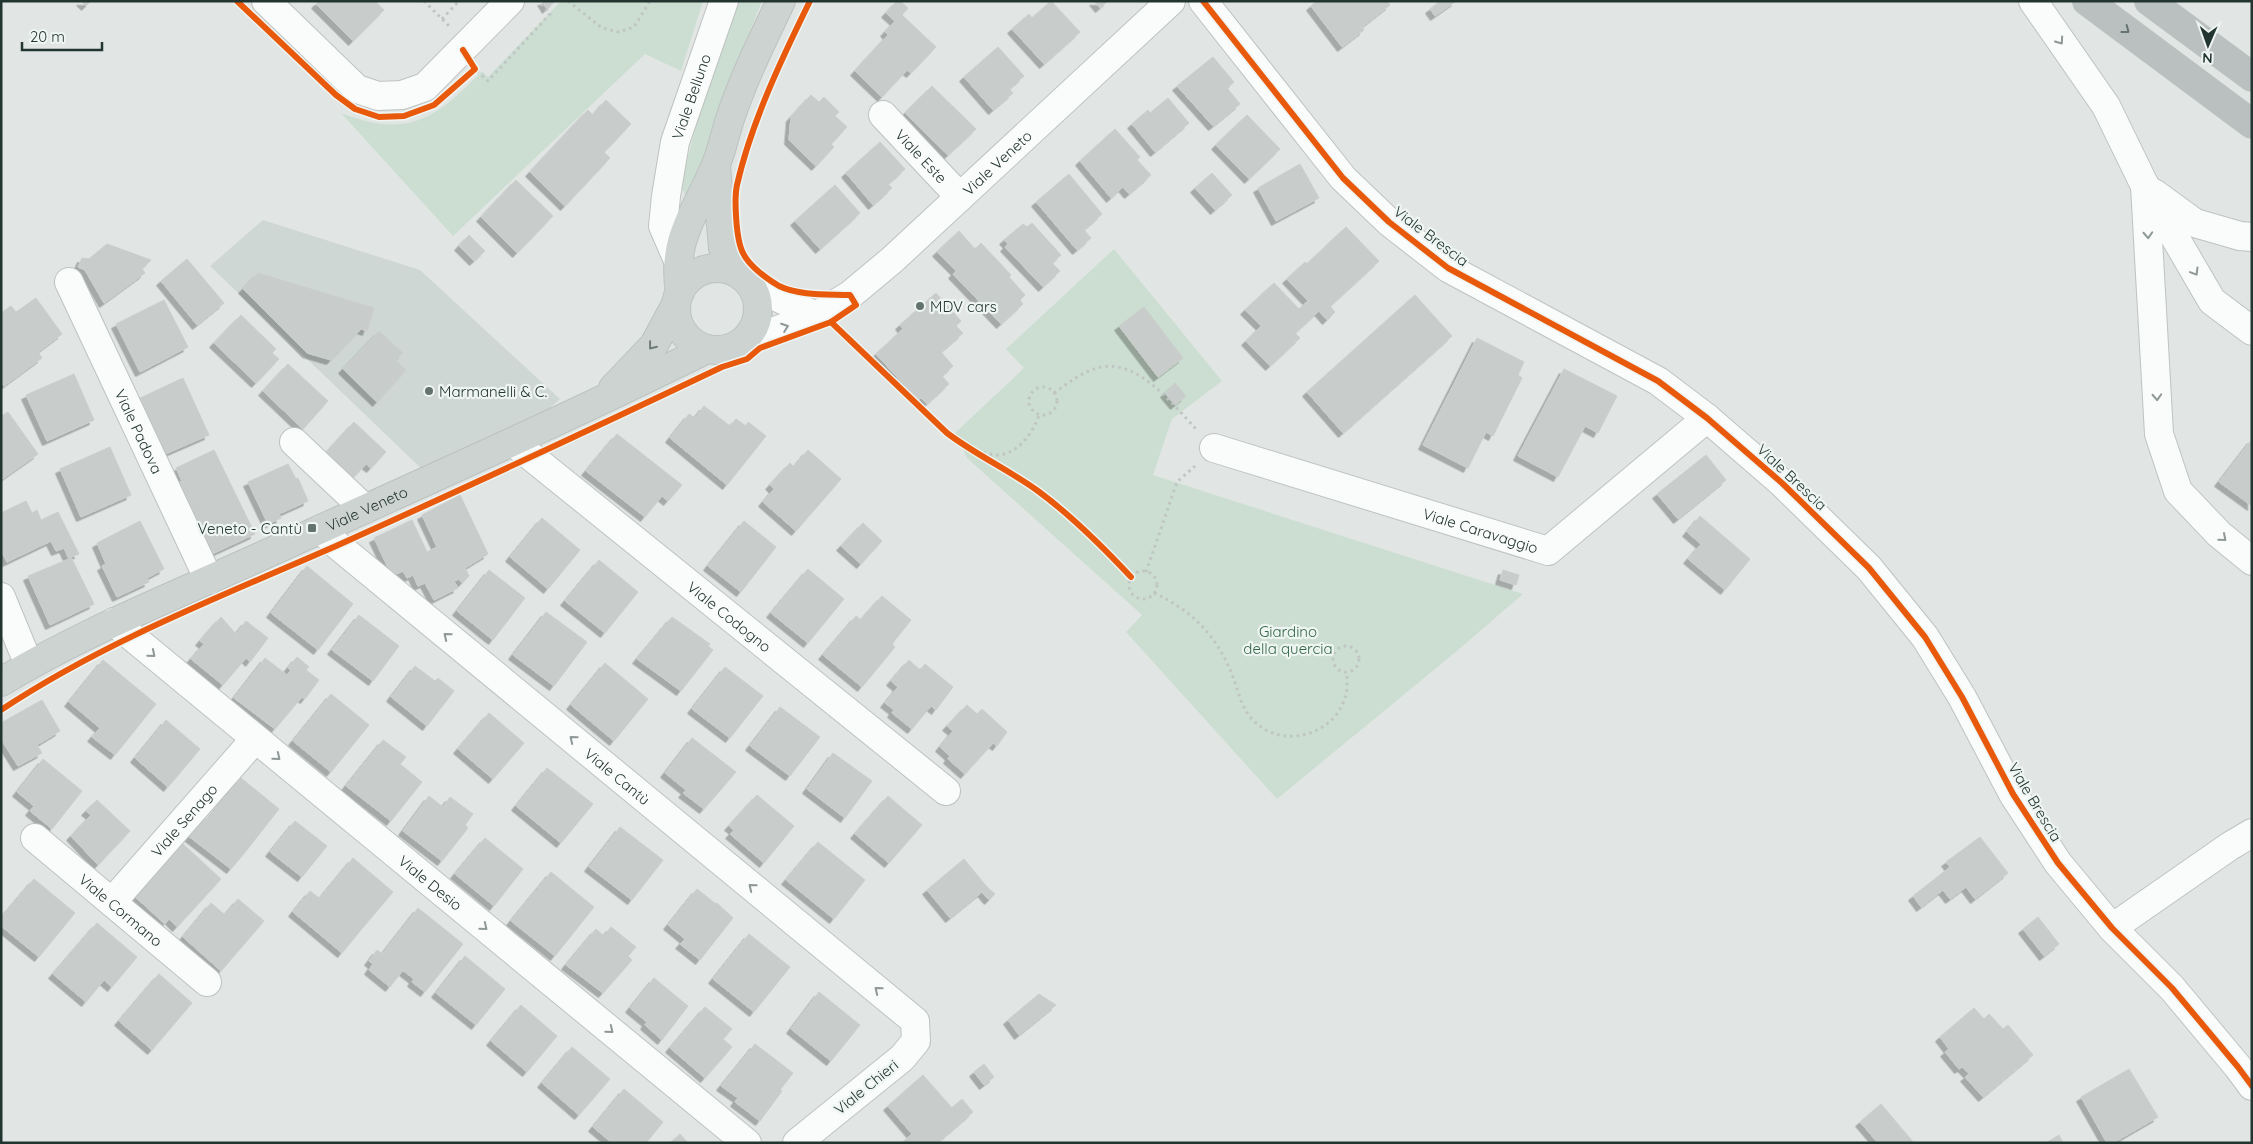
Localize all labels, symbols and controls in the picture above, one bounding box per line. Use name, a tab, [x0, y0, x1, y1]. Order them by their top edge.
scale bar	[22, 20, 102, 52]
north arrow	[2183, 20, 2233, 70]
one-way arrow	[2120, 25, 2129, 33]
text: 20 m	[30, 27, 65, 46]
one-way arrow	[2054, 35, 2063, 45]
text: N	[2202, 49, 2213, 67]
street label: Viale Belluno	[667, 51, 714, 142]
street label: Viale Este	[891, 125, 951, 187]
street label: Viale Veneto	[959, 126, 1036, 199]
street label: Viale Brescia	[1390, 202, 1472, 270]
one-way arrow	[2142, 231, 2153, 239]
one-way arrow	[2189, 266, 2199, 275]
place label: MDV cars	[930, 297, 997, 316]
marker: MDV cars	[914, 300, 926, 312]
one-way arrow	[780, 323, 789, 333]
one-way arrow	[649, 340, 658, 350]
place label: Marmanelli & C.	[439, 382, 547, 401]
marker: Marmanelli & C.	[423, 385, 435, 397]
street label: Viale Padova	[111, 386, 167, 477]
one-way arrow	[2151, 393, 2162, 401]
street label: Viale Brescia	[1753, 440, 1831, 514]
street label: Viale Veneto	[323, 482, 410, 535]
street label: Viale Caravaggio	[1421, 504, 1541, 557]
place label: Veneto - Cantù	[197, 519, 302, 538]
marker: Veneto - Cantù	[306, 522, 318, 534]
one-way arrow	[2218, 532, 2227, 541]
street label: Viale Codogno	[684, 577, 775, 656]
park label: Giardino della quercia	[1243, 622, 1333, 658]
one-way arrow	[444, 633, 453, 642]
one-way arrow	[146, 648, 155, 657]
one-way arrow	[570, 737, 579, 745]
street label: Viale Cantù	[581, 743, 654, 809]
one-way arrow	[271, 752, 280, 760]
street label: Viale Brescia	[2004, 759, 2066, 845]
street label: Viale Senago	[147, 780, 221, 861]
street label: Viale Desio	[395, 851, 466, 914]
street label: Viale Cormano	[75, 869, 167, 950]
one-way arrow	[749, 884, 758, 893]
one-way arrow	[478, 921, 487, 929]
one-way arrow	[875, 988, 884, 996]
one-way arrow	[604, 1024, 613, 1033]
street label: Viale Chieri	[830, 1055, 902, 1119]

